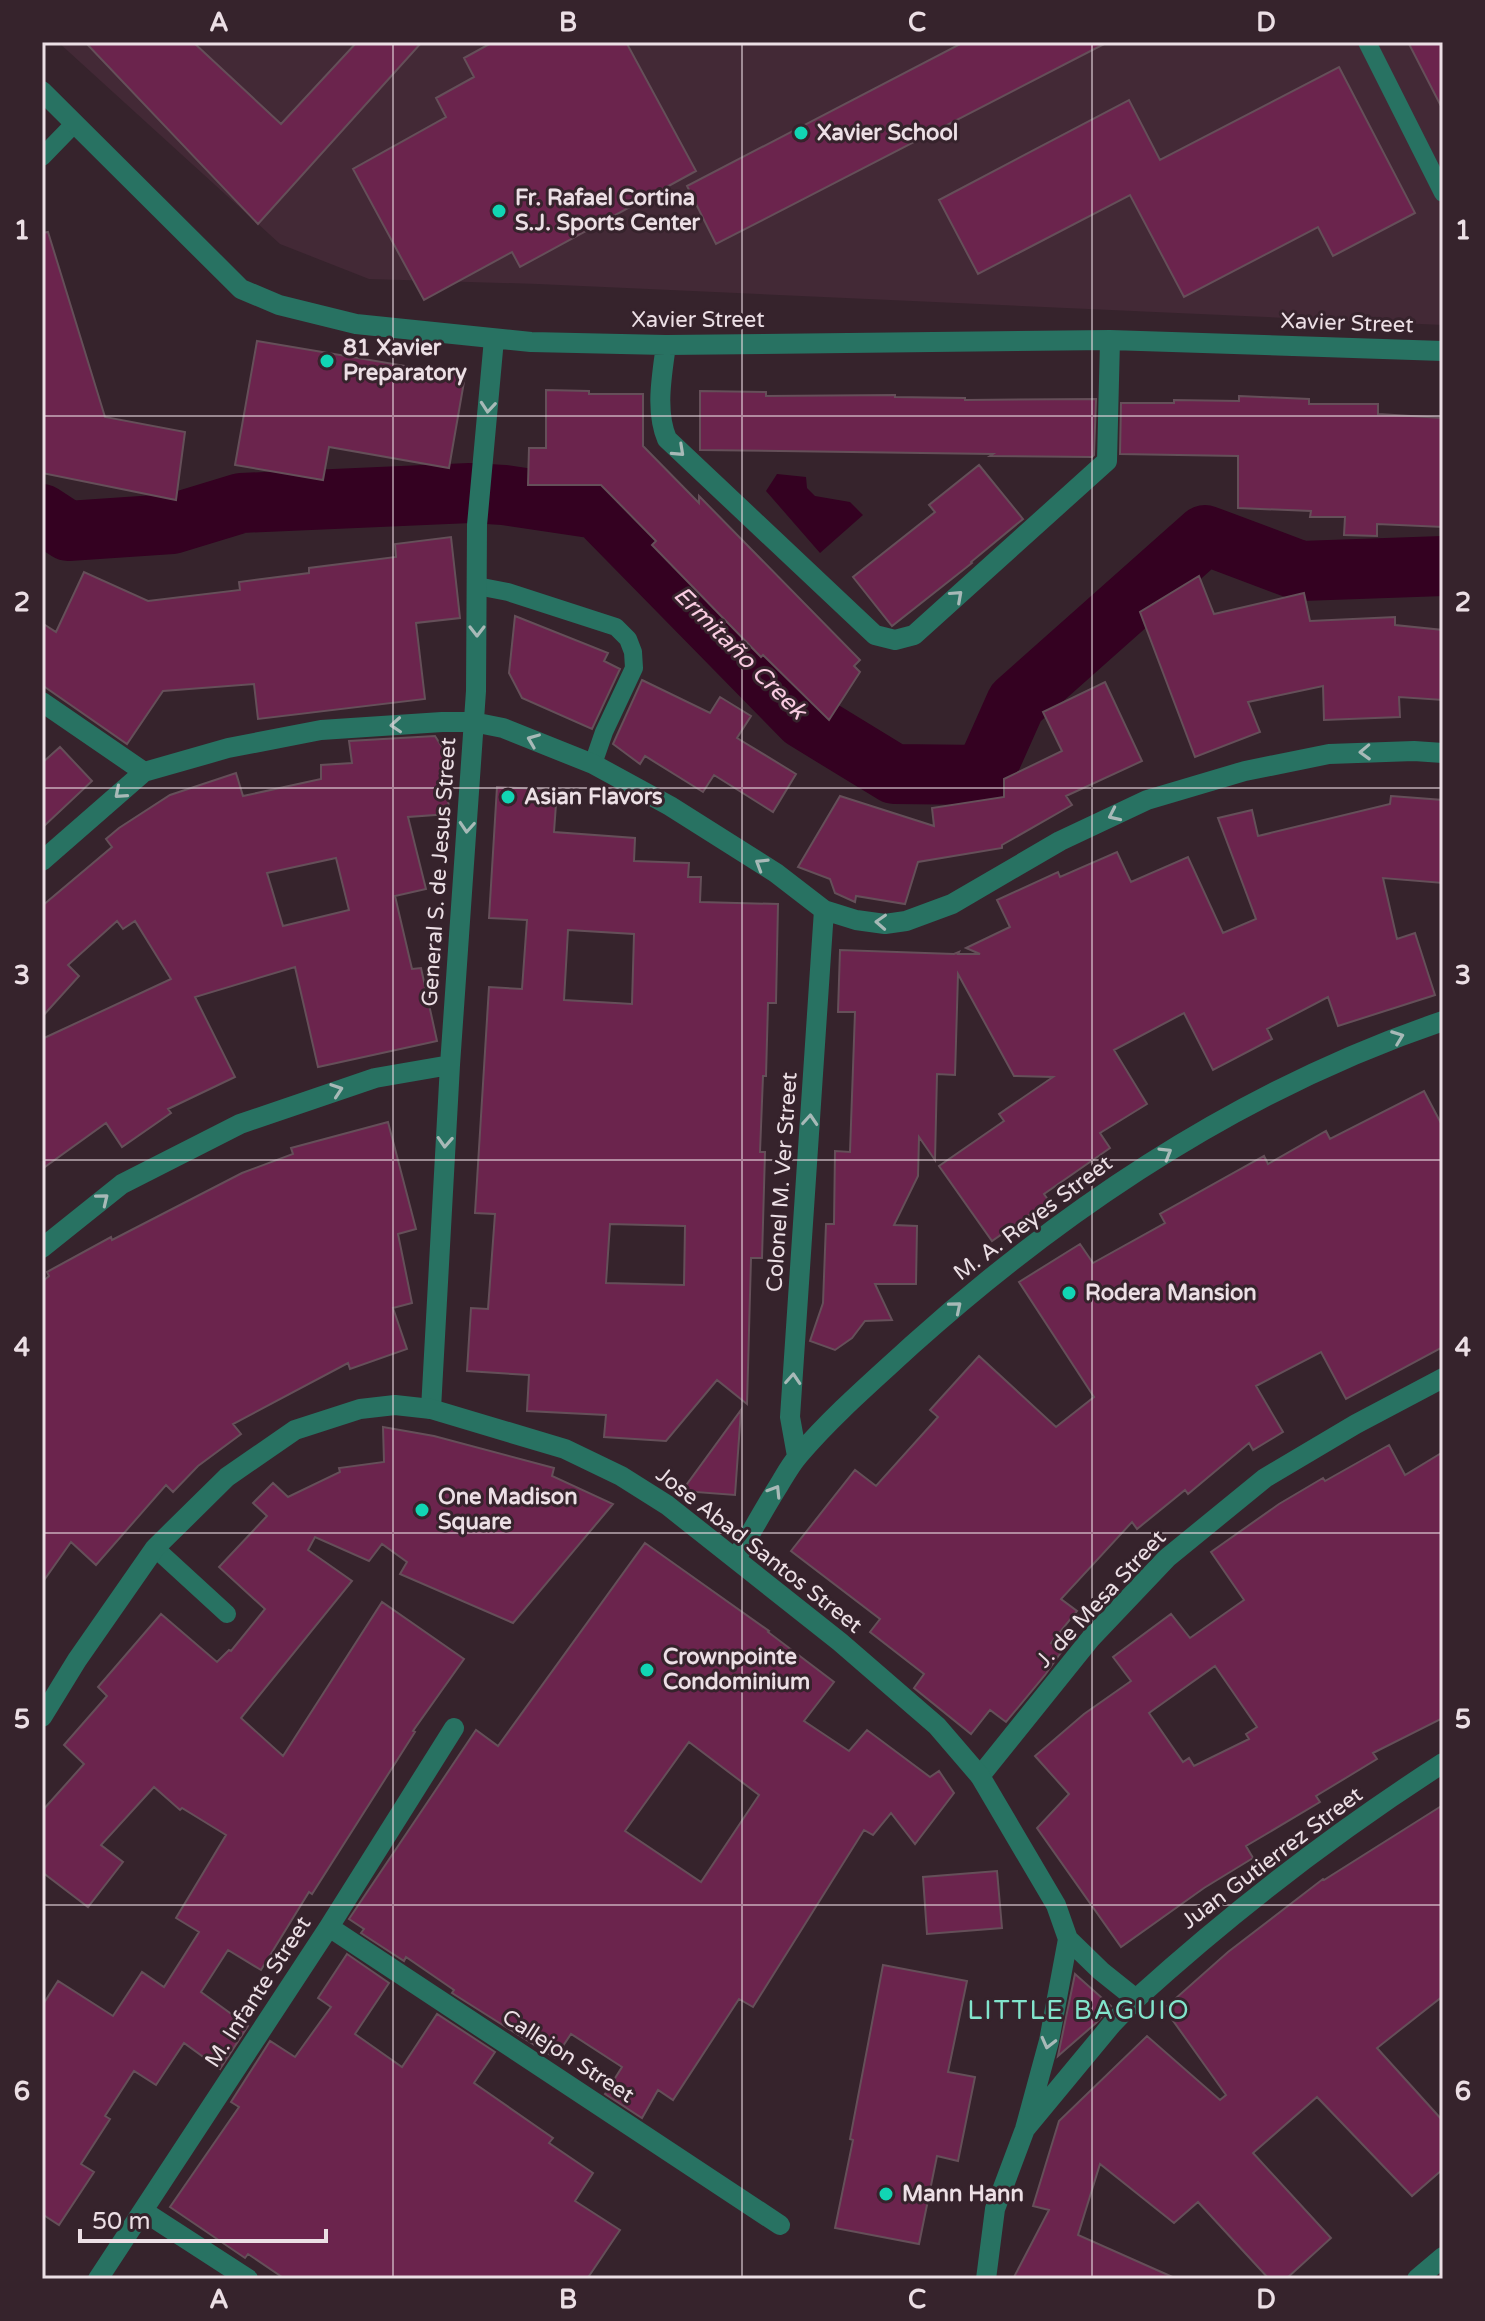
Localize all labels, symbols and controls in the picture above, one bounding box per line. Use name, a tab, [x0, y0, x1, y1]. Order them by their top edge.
text: A	[209, 7, 229, 38]
text: B	[559, 7, 577, 38]
text: C	[908, 7, 926, 38]
text: D	[1256, 7, 1276, 38]
place label: Xavier School	[817, 120, 958, 146]
marker: Xavier School	[792, 124, 810, 142]
place label: Fr. Rafael Cortina S.J. Sports Center	[515, 185, 701, 236]
marker: Fr. Rafael Cortina S.J. Sports Center	[490, 202, 508, 220]
text: 1	[14, 215, 30, 246]
text: 1	[1455, 215, 1471, 246]
street label: Xavier Street	[631, 307, 765, 333]
street label: Xavier Street	[1280, 308, 1414, 338]
place label: 81 Xavier Preparatory	[343, 335, 467, 386]
marker: 81 Xavier Preparatory	[318, 352, 336, 370]
one-way arrow	[480, 401, 497, 414]
one-way arrow	[670, 441, 684, 456]
water label: Ermitaño Creek	[668, 581, 814, 727]
text: 2	[14, 587, 30, 618]
text: 2	[1455, 587, 1471, 618]
one-way arrow	[948, 591, 963, 605]
one-way arrow	[468, 625, 486, 638]
one-way arrow	[389, 716, 402, 733]
one-way arrow	[527, 733, 541, 750]
street label: General S. de Jesus Street	[417, 737, 461, 1007]
one-way arrow	[1358, 744, 1371, 761]
one-way arrow	[115, 783, 130, 797]
place label: Asian Flavors	[524, 784, 663, 810]
marker: Asian Flavors	[499, 788, 517, 806]
one-way arrow	[1108, 805, 1123, 821]
one-way arrow	[459, 821, 476, 834]
one-way arrow	[755, 858, 770, 873]
one-way arrow	[874, 914, 887, 931]
text: 3	[14, 960, 30, 991]
text: 3	[1455, 960, 1471, 991]
one-way arrow	[1390, 1030, 1404, 1047]
street label: Colonel M. Ver Street	[761, 1071, 803, 1293]
one-way arrow	[330, 1084, 344, 1100]
one-way arrow	[801, 1113, 818, 1126]
one-way arrow	[437, 1136, 454, 1149]
one-way arrow	[1157, 1147, 1171, 1163]
street label: M. A. Reyes Street	[949, 1150, 1117, 1286]
one-way arrow	[94, 1194, 108, 1209]
place label: Rodera Mansion	[1085, 1280, 1257, 1306]
marker: Rodera Mansion	[1060, 1284, 1078, 1302]
one-way arrow	[947, 1302, 962, 1317]
text: 4	[14, 1332, 30, 1363]
text: 4	[1455, 1332, 1471, 1363]
one-way arrow	[784, 1372, 801, 1385]
street label: Jose Abad Santos Street	[651, 1461, 867, 1639]
place label: One Madison Square	[438, 1484, 578, 1535]
one-way arrow	[765, 1485, 781, 1500]
marker: One Madison Square	[413, 1501, 431, 1519]
street label: J. de Mesa Street	[1031, 1525, 1171, 1673]
place label: Crownpointe Condominium	[663, 1644, 810, 1695]
marker: Crownpointe Condominium	[638, 1661, 656, 1679]
text: 5	[14, 1704, 30, 1735]
text: 5	[1455, 1704, 1471, 1735]
street label: Juan Gutierrez Street	[1176, 1781, 1368, 1935]
street label: M. Infante Street	[200, 1912, 316, 2072]
district label: LITTLE BAGUIO	[967, 1995, 1191, 2026]
street label: Callejon Street	[497, 2004, 639, 2108]
one-way arrow	[1040, 2036, 1057, 2050]
text: 6	[14, 2076, 30, 2107]
text: 6	[1455, 2076, 1471, 2107]
place label: Mann Hann	[902, 2181, 1024, 2207]
marker: Mann Hann	[877, 2185, 895, 2203]
scale bar	[80, 2193, 326, 2243]
text: 50 m	[92, 2207, 150, 2236]
text: A	[209, 2284, 229, 2315]
text: B	[559, 2284, 577, 2315]
text: C	[908, 2284, 926, 2315]
text: D	[1256, 2284, 1276, 2315]

